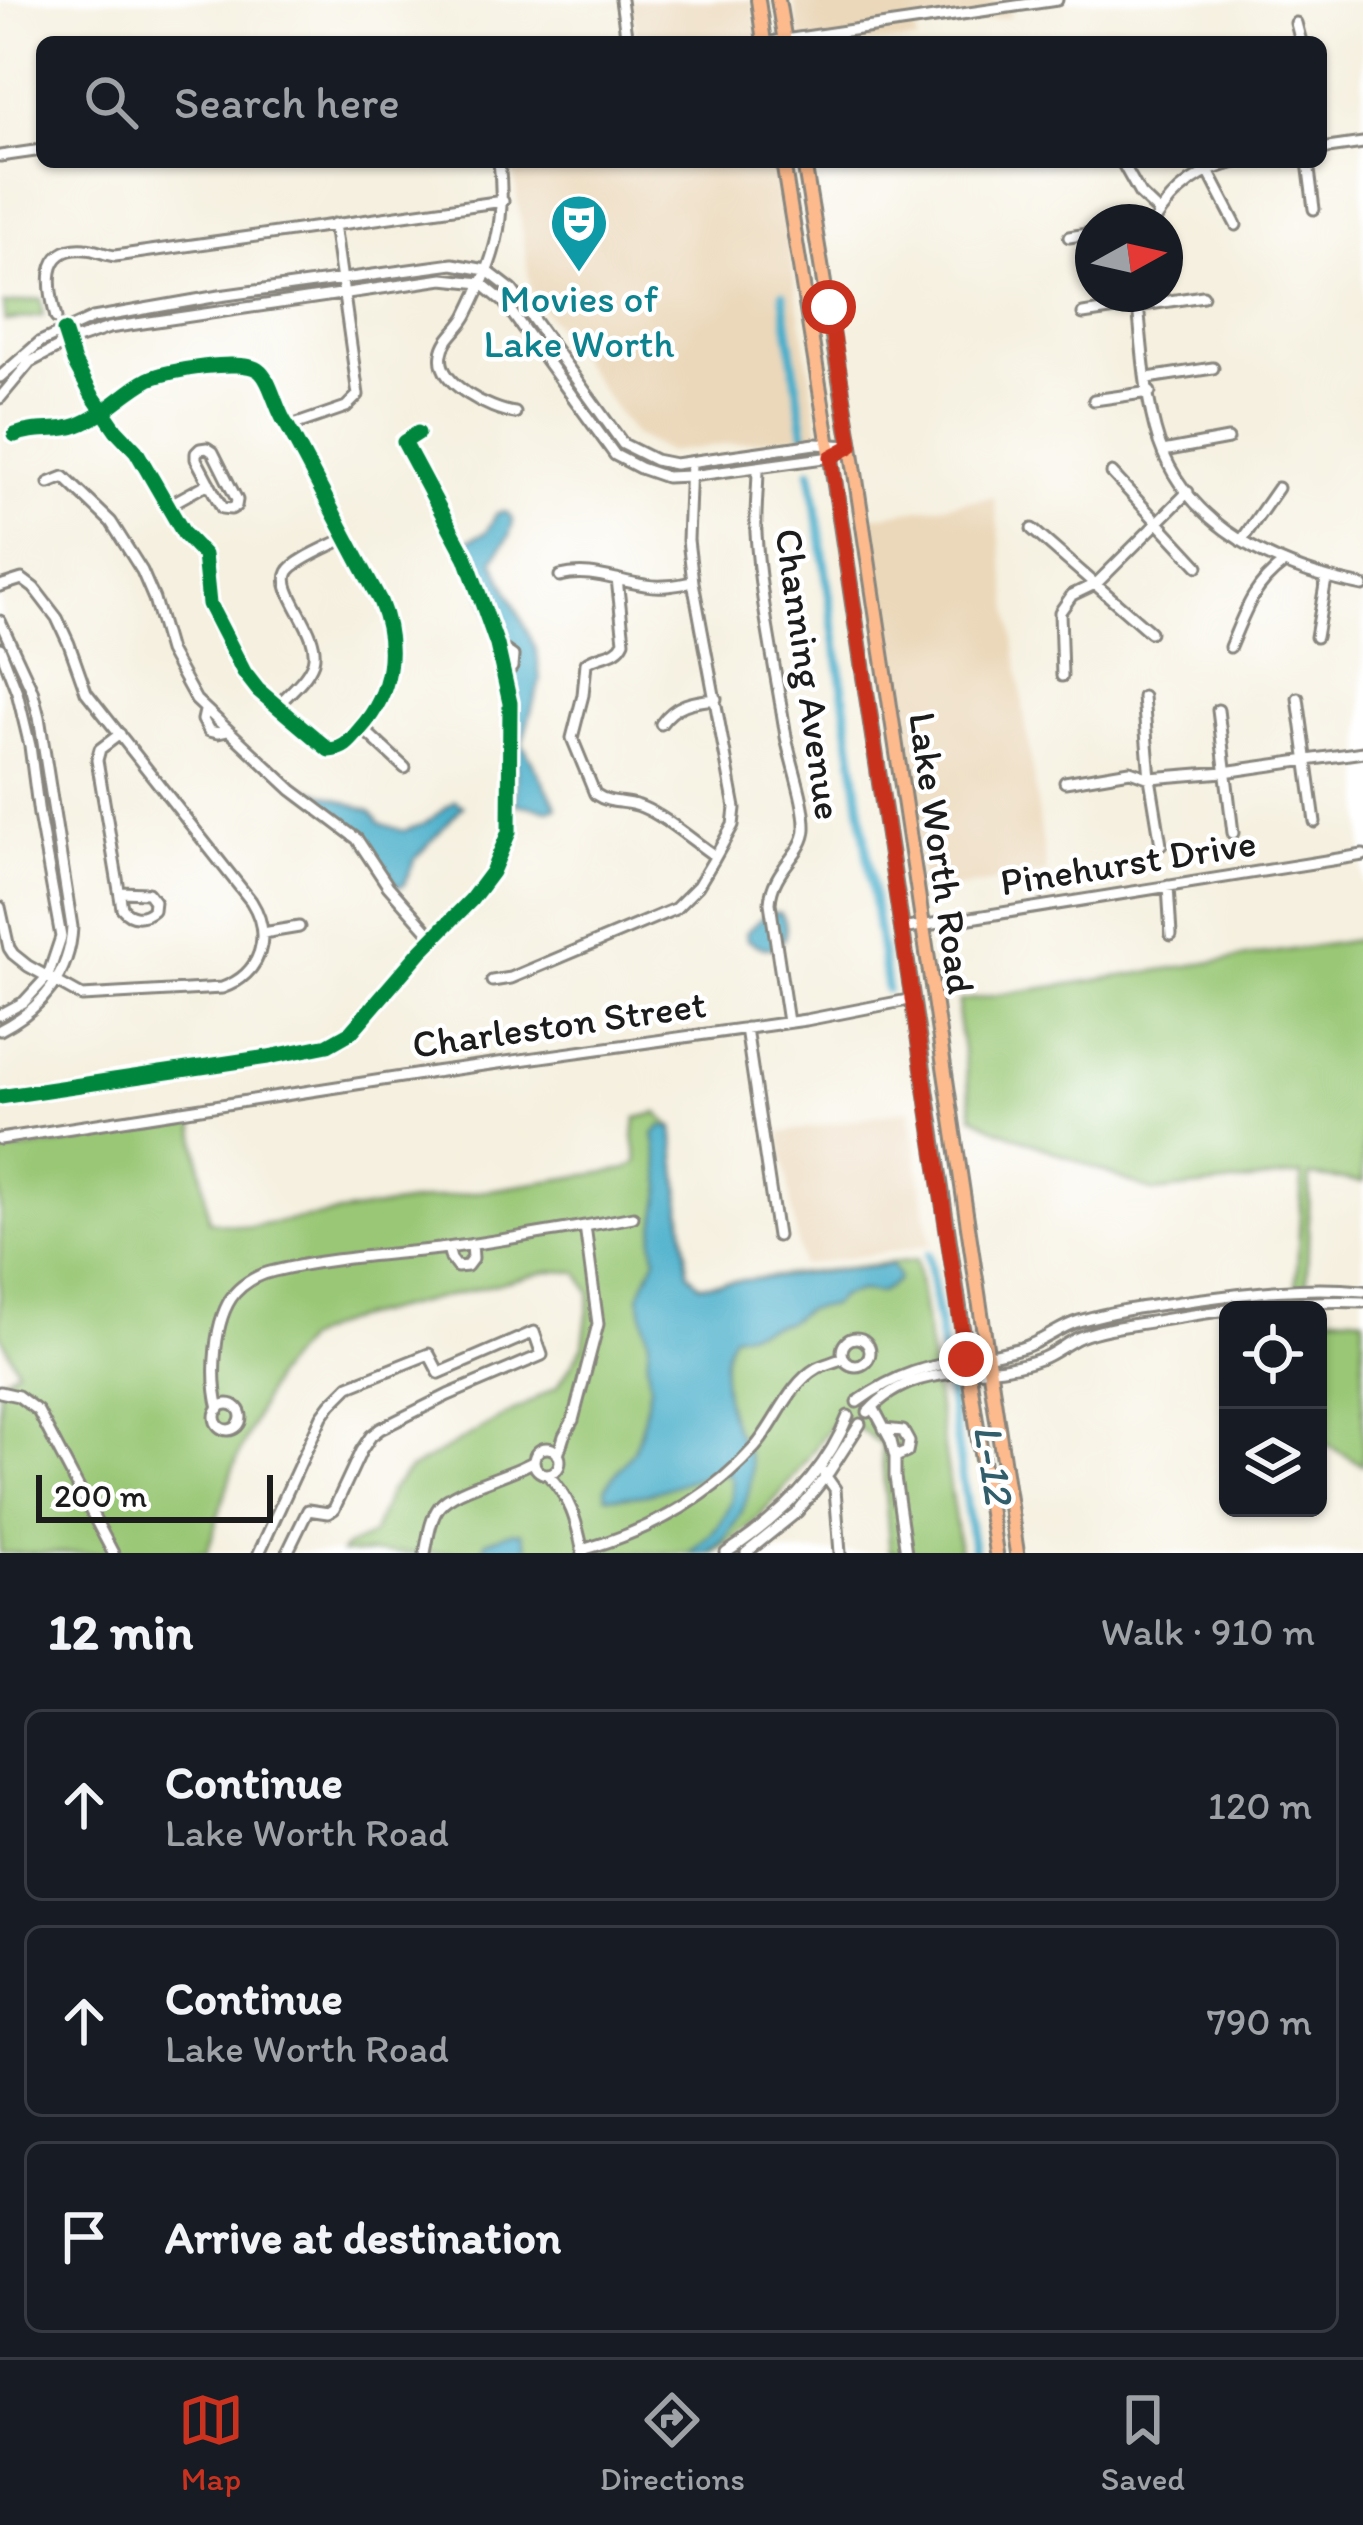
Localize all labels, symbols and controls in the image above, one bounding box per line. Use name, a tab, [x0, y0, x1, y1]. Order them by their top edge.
search box	[36, 36, 1327, 168]
icon: search	[78, 69, 144, 135]
text: Search here	[174, 75, 400, 129]
theatre icon: Movies of Lake Worth	[548, 192, 610, 274]
north arrow	[1075, 204, 1183, 312]
place label: Movies of Lake Worth	[484, 275, 675, 367]
route start	[802, 280, 856, 334]
street label: Channing Avenue	[765, 525, 853, 823]
street label: Lake Worth Road	[899, 709, 985, 997]
street label: Pinehurst Drive	[997, 819, 1259, 905]
street label: Charleston Street	[409, 980, 709, 1068]
map controls	[1219, 1301, 1327, 1517]
button: locate	[1219, 1301, 1327, 1409]
route end	[939, 1332, 993, 1386]
button: layers	[1219, 1409, 1327, 1517]
water label: L-12	[963, 1421, 1026, 1510]
scale bar	[36, 1469, 273, 1522]
text: 200 m	[54, 1476, 147, 1515]
text: 12 min	[48, 1601, 193, 1662]
text: Walk · 910 m	[1101, 1608, 1315, 1655]
text: Continue	[165, 1755, 343, 1809]
icon: ahead	[51, 1772, 117, 1838]
text: 120 m	[1208, 1782, 1312, 1829]
text: Lake Worth Road	[165, 1809, 449, 1856]
text: Continue	[165, 1971, 343, 2025]
icon: ahead	[51, 1988, 117, 2054]
text: 790 m	[1207, 1998, 1312, 2045]
text: Lake Worth Road	[165, 2025, 449, 2072]
icon: arrive	[51, 2204, 117, 2270]
text: Arrive at destination	[165, 2210, 561, 2264]
tab: Map	[178, 2387, 244, 2498]
tab: Directions	[600, 2387, 745, 2498]
tab: Saved	[1101, 2387, 1185, 2498]

